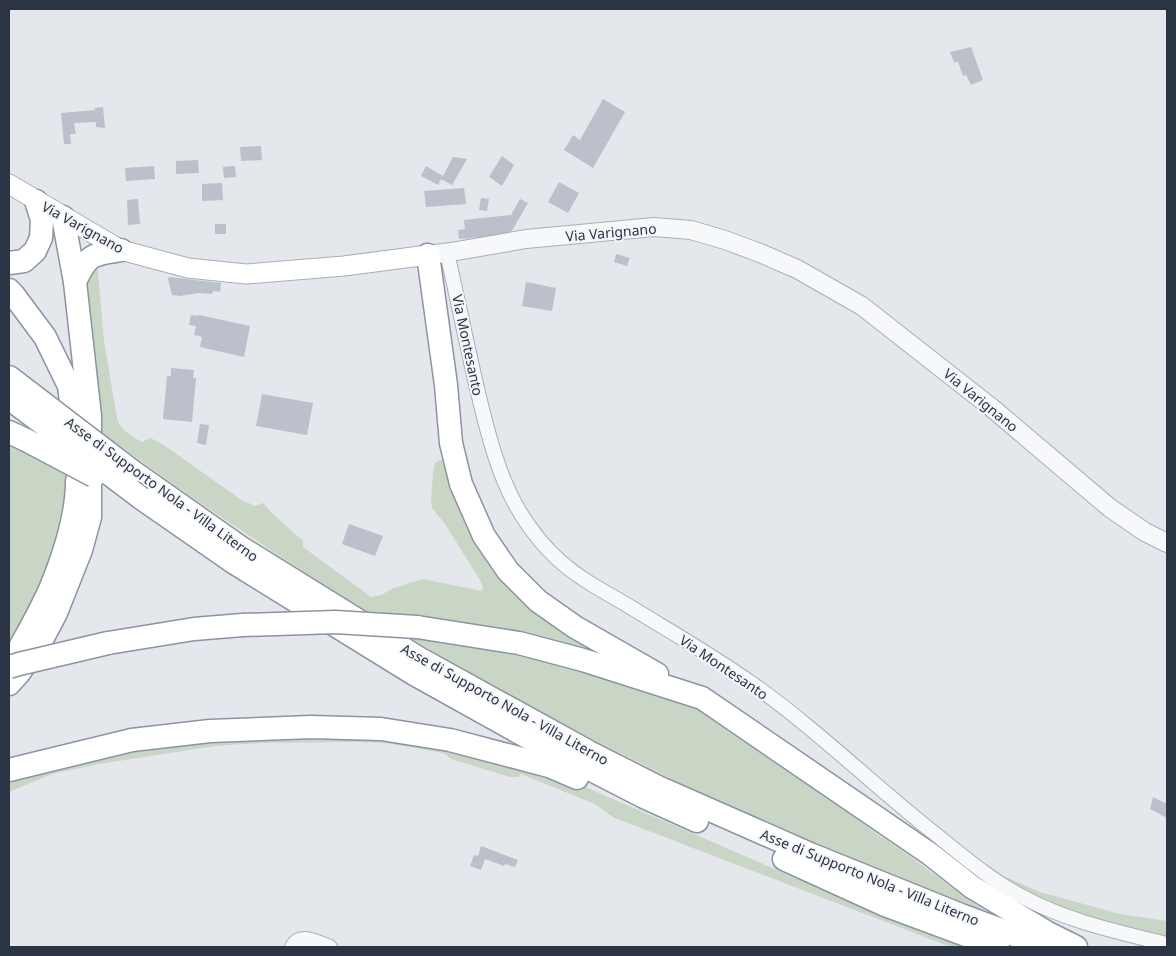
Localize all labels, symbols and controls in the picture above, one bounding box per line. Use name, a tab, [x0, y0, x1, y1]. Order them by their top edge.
street label: Via Varignano	[39, 197, 127, 257]
street label: Via Varignano	[565, 219, 657, 245]
street label: Via Montesanto	[448, 293, 488, 397]
street label: Via Varignano	[940, 364, 1022, 436]
street label: Asse di Supporto Nola - Villa Literno	[62, 412, 262, 566]
street label: Via Montesanto	[676, 630, 772, 704]
street label: Asse di Supporto Nola - Villa Literno	[398, 639, 612, 769]
street label: Asse di Supporto Nola - Villa Literno	[758, 824, 982, 930]

